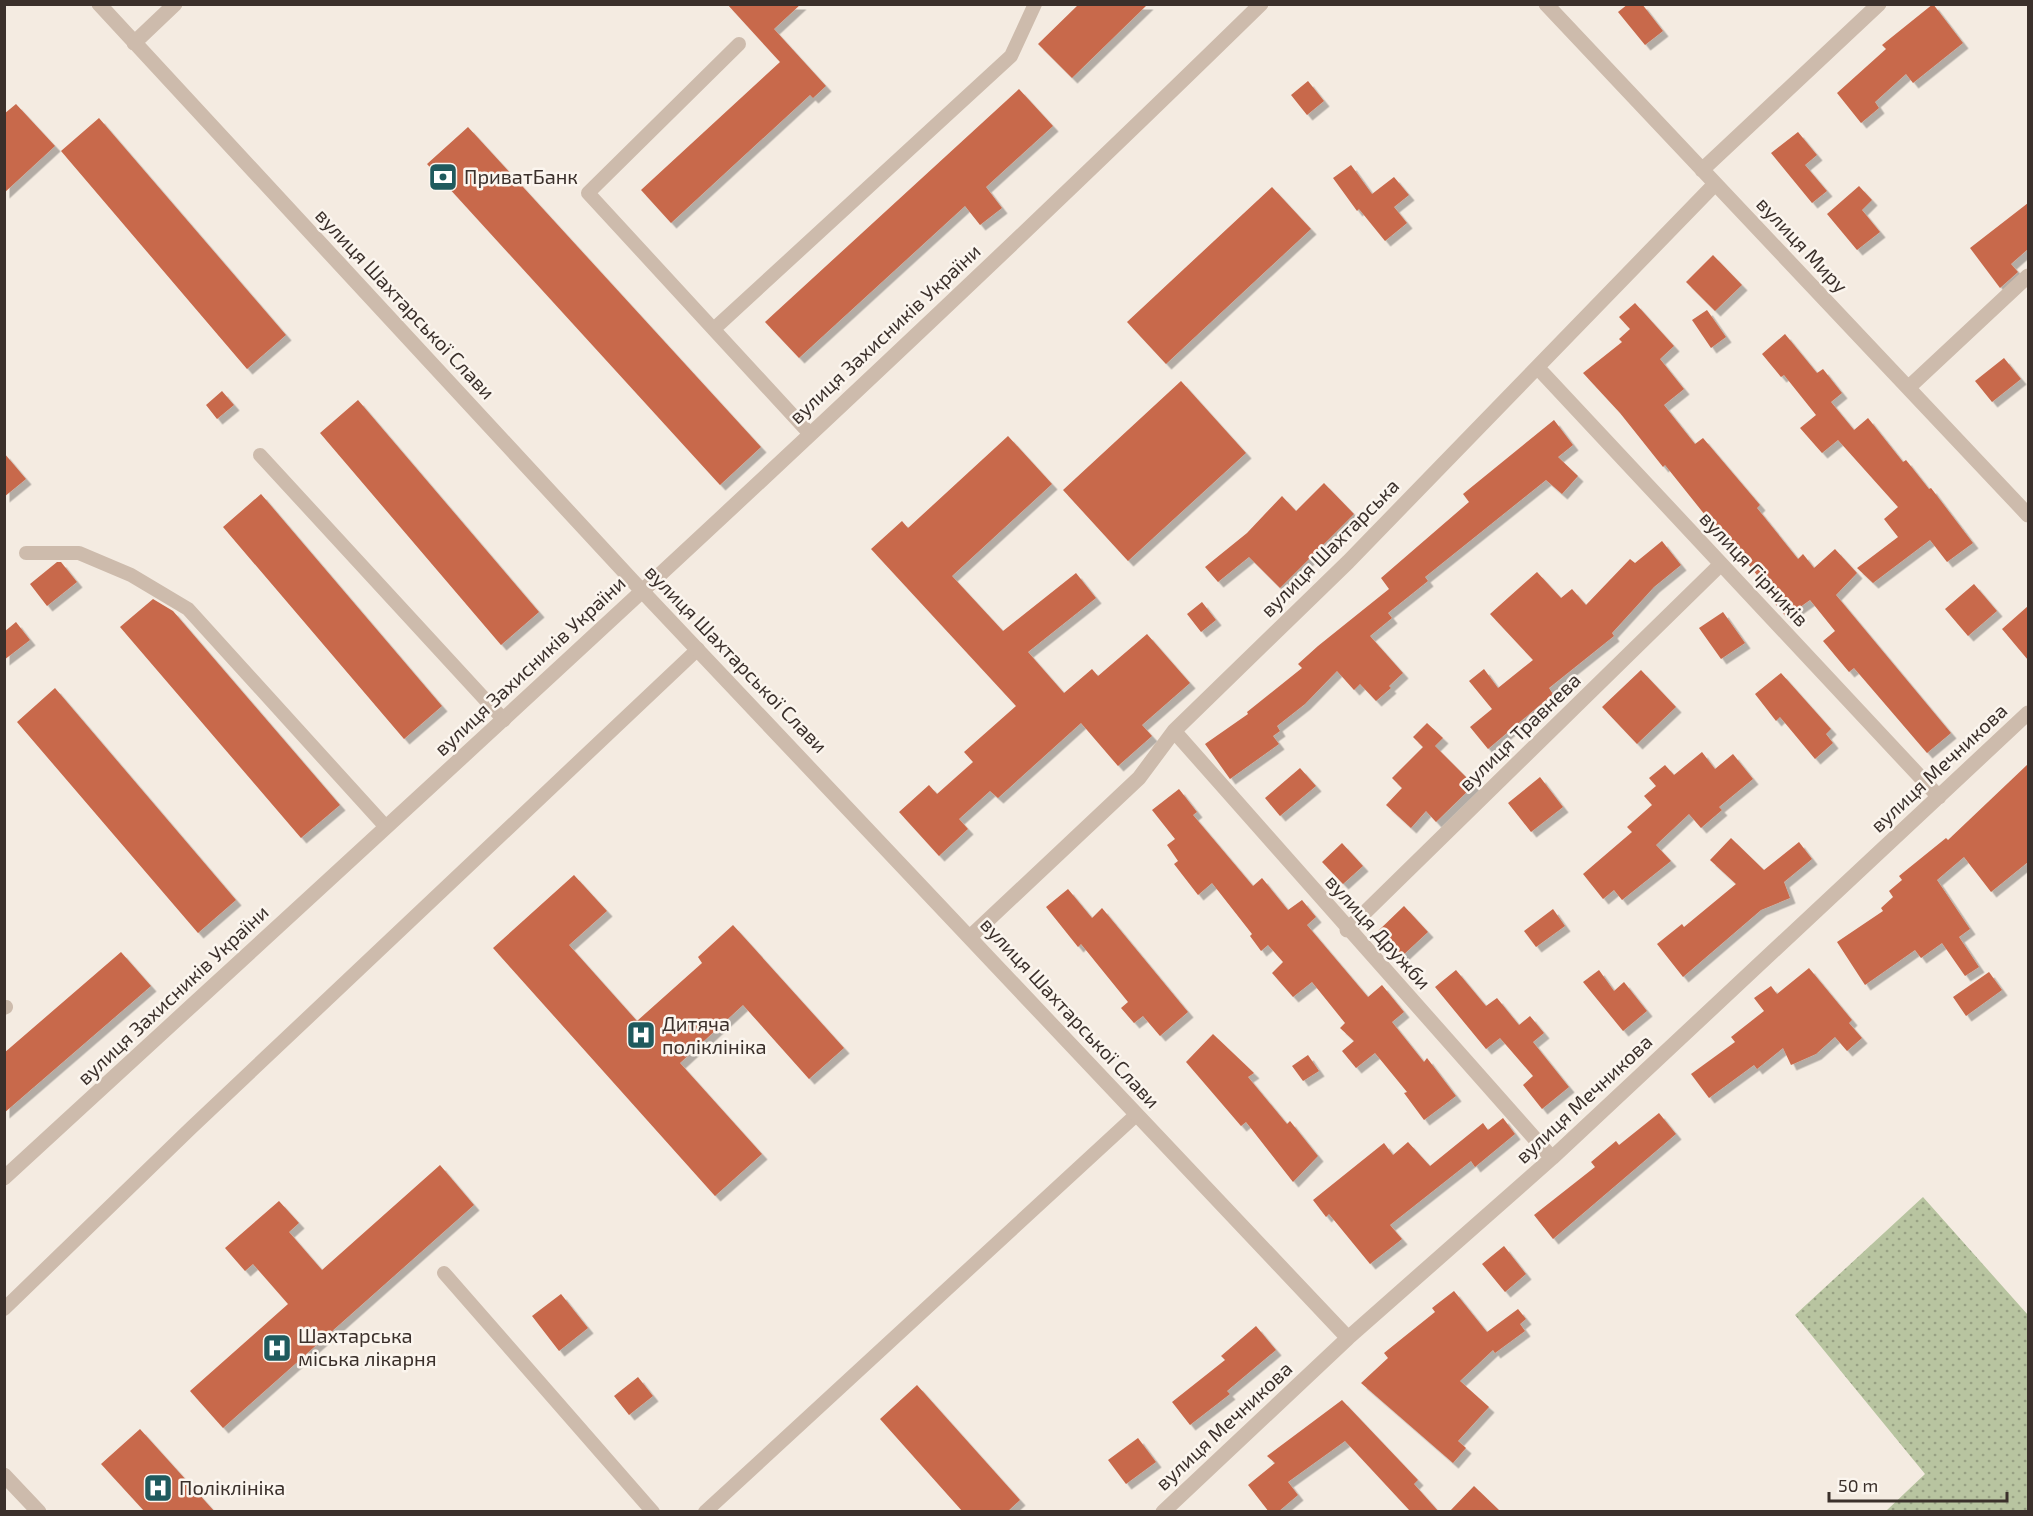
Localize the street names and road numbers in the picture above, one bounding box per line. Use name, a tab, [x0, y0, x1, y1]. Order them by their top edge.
street label: вулиця Миру	[1751, 191, 1854, 298]
street label: вулиця Шахтарської Слави	[310, 203, 500, 404]
street label: вулиця Захисників України	[784, 238, 986, 429]
street label: вулиця Шахтарська	[1255, 473, 1404, 622]
street label: вулиця Гірників	[1695, 506, 1814, 631]
street label: вулиця Шахтарської Слави	[640, 559, 833, 758]
street label: вулиця Захисників України	[429, 570, 631, 761]
street label: вулиця Травнева	[1454, 667, 1586, 796]
street label: вулиця Мечникова	[1865, 698, 2012, 837]
street label: вулиця Дружби	[1320, 869, 1437, 994]
street label: вулиця Захисників України	[72, 899, 274, 1090]
street label: вулиця Шахтарської Слави	[975, 912, 1165, 1113]
street label: вулиця Мечникова	[1510, 1029, 1657, 1168]
street label: вулиця Мечникова	[1150, 1356, 1297, 1495]

